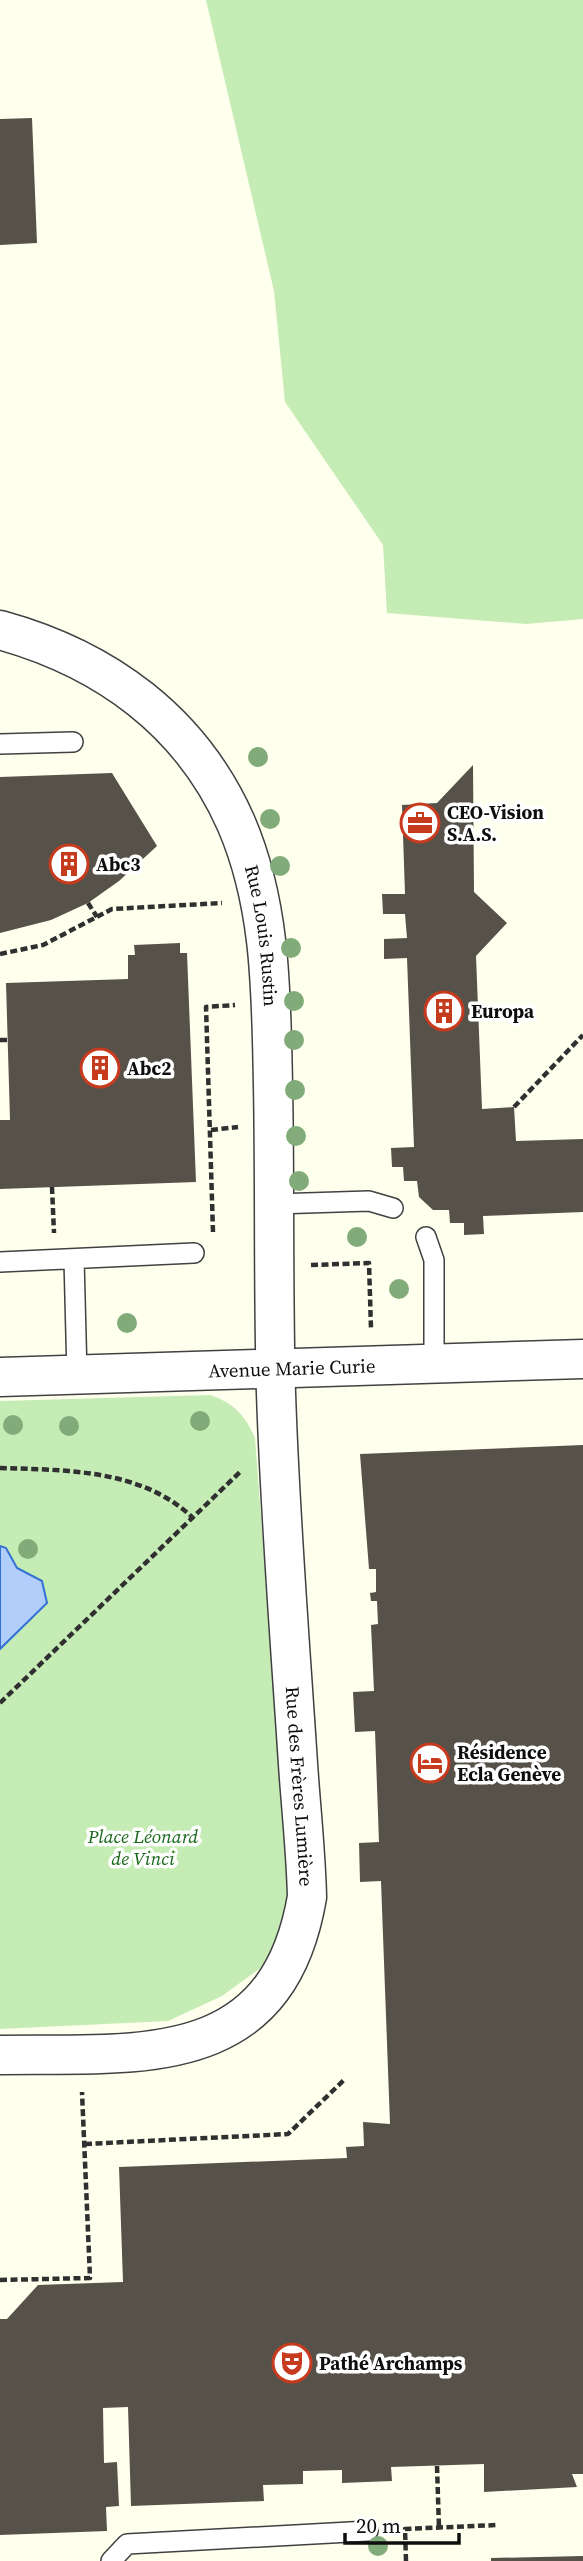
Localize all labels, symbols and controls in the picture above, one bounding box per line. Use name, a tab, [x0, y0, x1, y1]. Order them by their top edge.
place label: CEO-Vision S.A.S.	[447, 799, 544, 847]
office icon: CEO-Vision S.A.S.	[399, 802, 441, 844]
building icon: Abc3	[48, 843, 90, 885]
place label: Abc3	[96, 851, 141, 877]
street label: Rue Louis Rustin	[239, 862, 284, 1007]
building icon: Europa	[423, 990, 465, 1032]
place label: Europa	[471, 998, 535, 1024]
building icon: Abc2	[79, 1047, 121, 1089]
place label: Abc2	[127, 1055, 172, 1081]
street label: Avenue Marie Curie	[208, 1352, 376, 1384]
street label: Rue des Frères Lumière	[280, 1685, 320, 1887]
place label: Résidence Ecla Genève	[457, 1739, 561, 1787]
hotel icon: Résidence Ecla Genève	[409, 1742, 451, 1784]
park label: Place Léonard de Vinci	[87, 1823, 198, 1871]
theatre icon: Pathé Archamps	[271, 2342, 313, 2384]
place label: Pathé Archamps	[319, 2350, 463, 2376]
scale bar	[345, 2502, 459, 2546]
text: 20 m	[356, 2511, 401, 2540]

